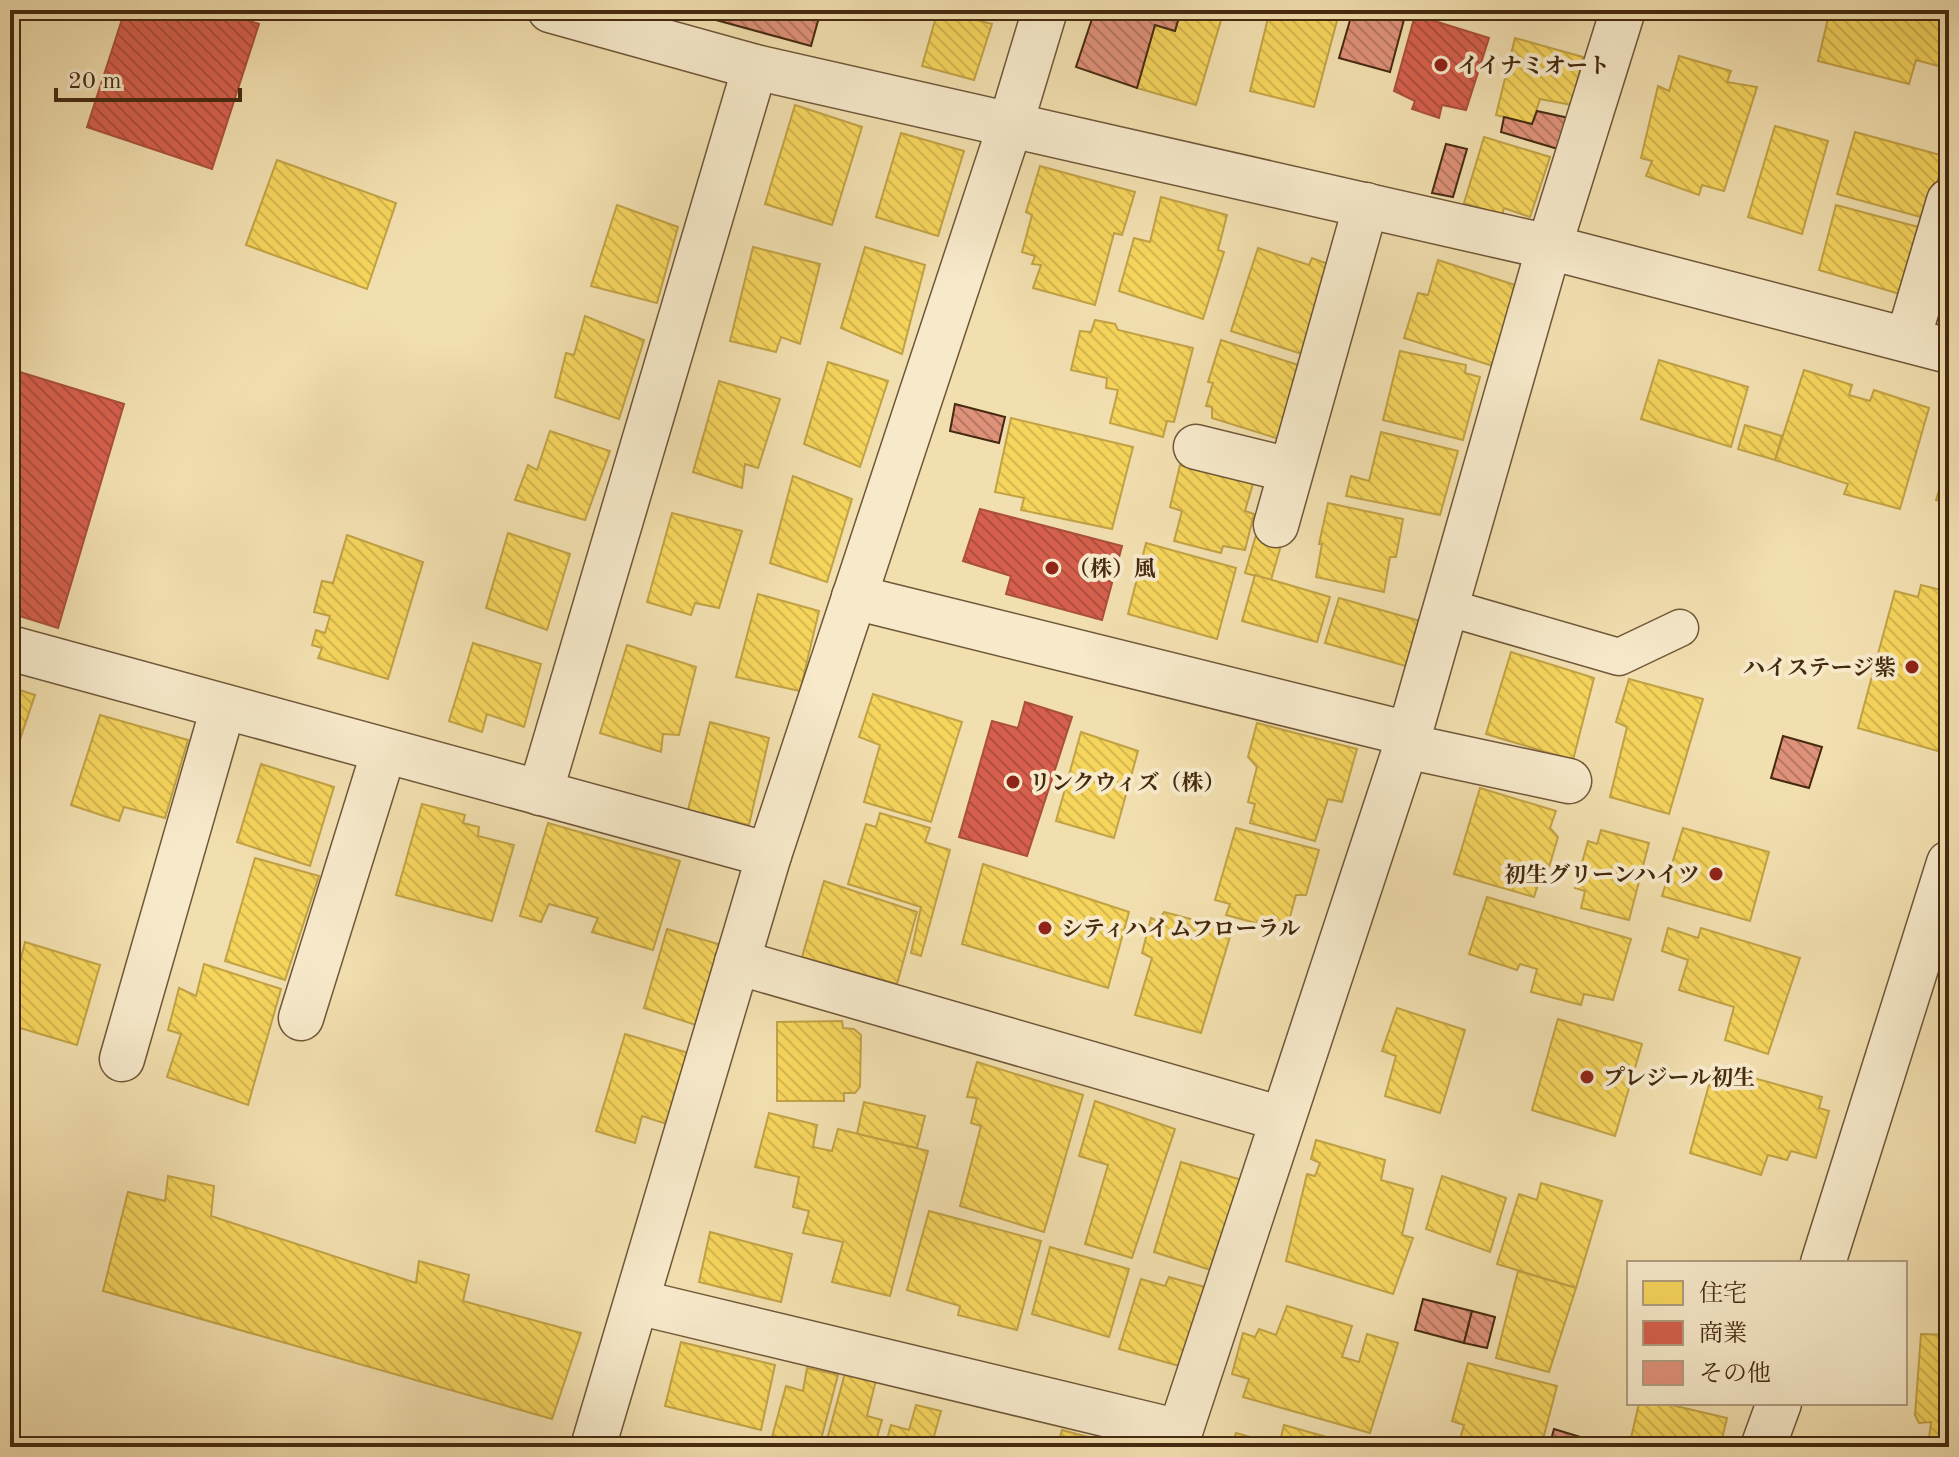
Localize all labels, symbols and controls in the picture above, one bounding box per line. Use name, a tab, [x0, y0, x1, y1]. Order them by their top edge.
scale bar	[56, 52, 240, 102]
place label: イイナミオート	[1457, 55, 1610, 78]
marker: イイナミオート	[1432, 56, 1450, 74]
text: 20 m	[68, 70, 122, 94]
place label: （株）風	[1068, 557, 1156, 581]
marker: （株）風	[1043, 559, 1061, 577]
place label: ハイステージ紫	[1743, 656, 1896, 680]
marker: ハイステージ紫	[1903, 658, 1921, 676]
place label: リンクウィズ（株）	[1029, 771, 1225, 795]
marker: リンクウィズ（株）	[1004, 773, 1022, 791]
place label: 初生グリーンハイツ	[1504, 863, 1700, 887]
marker: 初生グリーンハイツ	[1707, 865, 1725, 883]
place label: シティハイムフローラル	[1061, 918, 1301, 941]
marker: シティハイムフローラル	[1036, 919, 1054, 937]
place label: プレジール初生	[1603, 1066, 1755, 1090]
marker: プレジール初生	[1578, 1068, 1596, 1086]
legend	[1627, 1261, 1907, 1405]
text: 住宅	[1699, 1280, 1747, 1307]
text: 商業	[1699, 1320, 1747, 1347]
text: その他	[1699, 1360, 1771, 1387]

